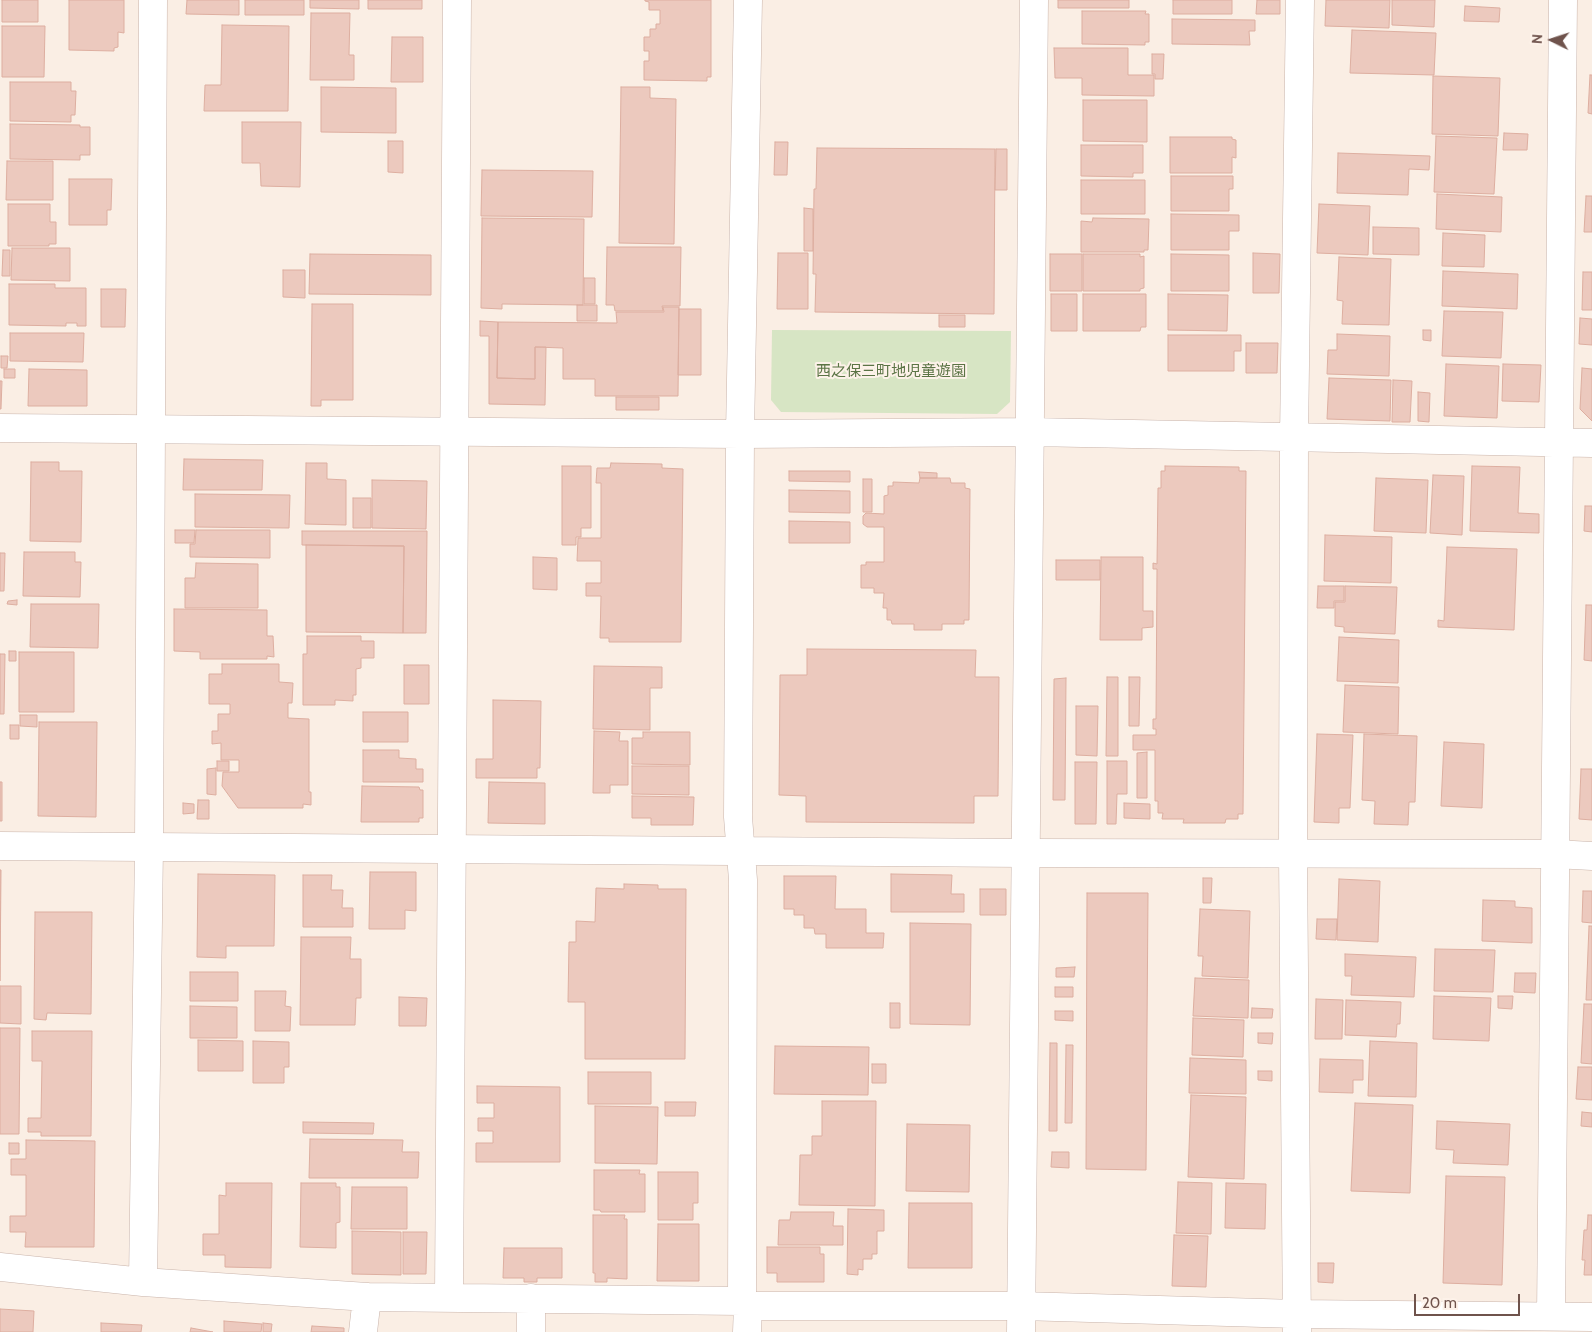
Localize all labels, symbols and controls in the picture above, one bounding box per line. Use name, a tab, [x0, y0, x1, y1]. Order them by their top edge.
north arrow	[1527, 15, 1577, 65]
text: N	[1528, 33, 1546, 45]
park label: 西之保三町地児童遊園	[816, 363, 966, 381]
scale bar	[1417, 1284, 1523, 1316]
text: 20 m	[1422, 1294, 1457, 1312]

